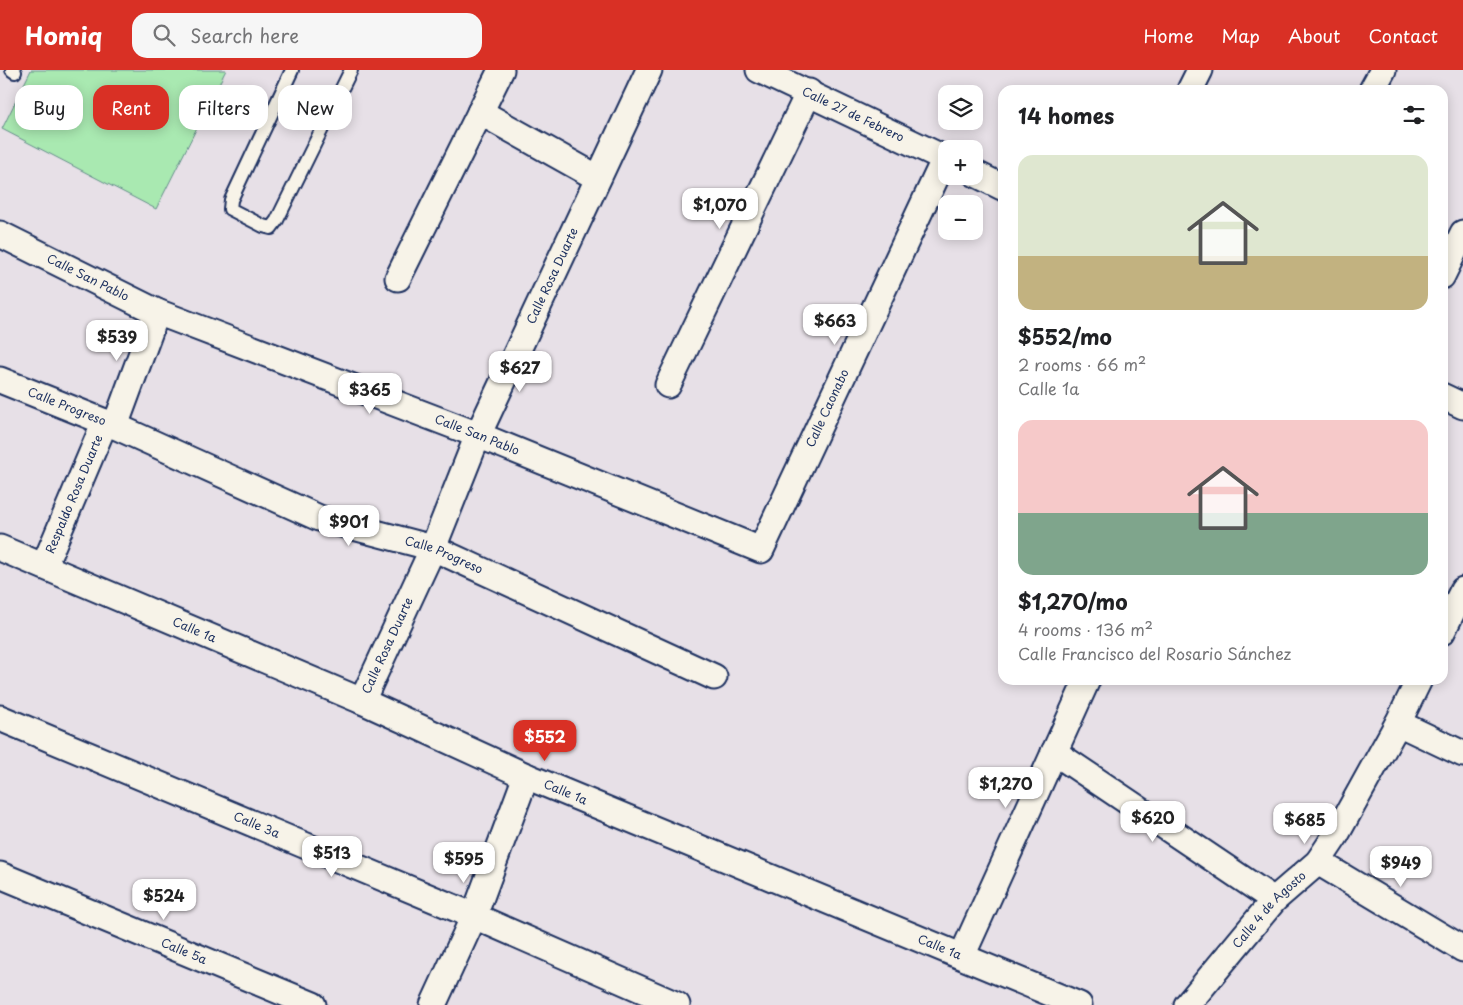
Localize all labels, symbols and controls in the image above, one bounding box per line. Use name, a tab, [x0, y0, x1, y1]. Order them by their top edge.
search box	[132, 13, 482, 58]
text: Homiq	[25, 17, 102, 53]
icon: search	[150, 21, 178, 49]
text: Search here	[190, 21, 299, 49]
text: Home	[1143, 22, 1193, 49]
text: Map	[1221, 22, 1260, 49]
text: About	[1288, 22, 1340, 49]
text: Contact	[1368, 22, 1438, 49]
street label: Calle 27 de Febrero	[799, 82, 908, 146]
chip: Buy	[15, 85, 83, 130]
chip: Rent	[93, 85, 169, 130]
chip: Filters	[179, 85, 268, 130]
chip: New	[278, 85, 352, 130]
map controls	[938, 85, 983, 240]
button: layers	[938, 85, 983, 130]
text: 14 homes	[1018, 99, 1114, 131]
icon: filters	[1400, 101, 1428, 129]
button: +	[938, 140, 983, 185]
pin: $1,070	[679, 188, 761, 230]
icon: home	[1178, 188, 1268, 278]
text: $1,070	[693, 192, 747, 216]
button: −	[938, 195, 983, 240]
street label: Calle Rosa Duarte	[521, 224, 582, 327]
street label: Calle San Pablo	[44, 249, 133, 305]
pin: $663	[805, 304, 865, 346]
text: $663	[814, 308, 856, 332]
pin: $539	[87, 320, 147, 362]
text: $552/mo	[1018, 320, 1112, 352]
text: $539	[97, 324, 137, 348]
pin: $627	[490, 350, 550, 393]
text: 2 rooms · 66 m²	[1018, 352, 1146, 376]
text: $627	[500, 355, 540, 379]
street label: Calle Caonabo	[800, 366, 853, 450]
pin: $365	[340, 372, 400, 415]
text: Calle 1a	[1018, 376, 1079, 400]
text: $365	[349, 377, 391, 401]
street label: Calle Progreso	[25, 382, 109, 430]
street label: Calle San Pablo	[432, 409, 523, 459]
street label: Respaldo Rosa Duarte	[40, 432, 107, 556]
icon: home	[1178, 453, 1268, 543]
pin: $901	[319, 504, 379, 547]
text: $901	[329, 509, 369, 533]
street label: Calle Progreso	[403, 531, 486, 578]
text: $1,270/mo	[1018, 585, 1128, 617]
street label: Calle Rosa Duarte	[357, 594, 417, 696]
street label: Calle 1a	[170, 612, 220, 647]
text: 4 rooms · 136 m²	[1018, 617, 1153, 641]
text: Calle Francisco del Rosario Sánchez	[1018, 641, 1291, 665]
pin: $552	[515, 720, 575, 762]
text: $552	[524, 724, 566, 748]
pin: $1,270	[965, 766, 1047, 809]
text: $1,270	[979, 771, 1033, 795]
street label: Calle 1a	[541, 774, 591, 809]
pin: $620	[1123, 800, 1183, 843]
pin: $685	[1275, 802, 1335, 845]
text: $620	[1131, 805, 1175, 829]
street label: Calle 3a	[231, 807, 283, 842]
text: $685	[1284, 807, 1326, 831]
pin: $513	[302, 836, 362, 878]
text: $513	[313, 840, 351, 864]
pin: $595	[434, 842, 494, 884]
text: $595	[444, 846, 484, 870]
pin: $949	[1371, 846, 1431, 888]
text: $949	[1381, 850, 1421, 874]
street label: Calle 4 de Agosto	[1228, 866, 1310, 952]
pin: $524	[134, 878, 194, 921]
text: $524	[143, 883, 185, 907]
street label: Calle 1a	[915, 929, 965, 964]
street label: Calle 5a	[158, 933, 210, 968]

